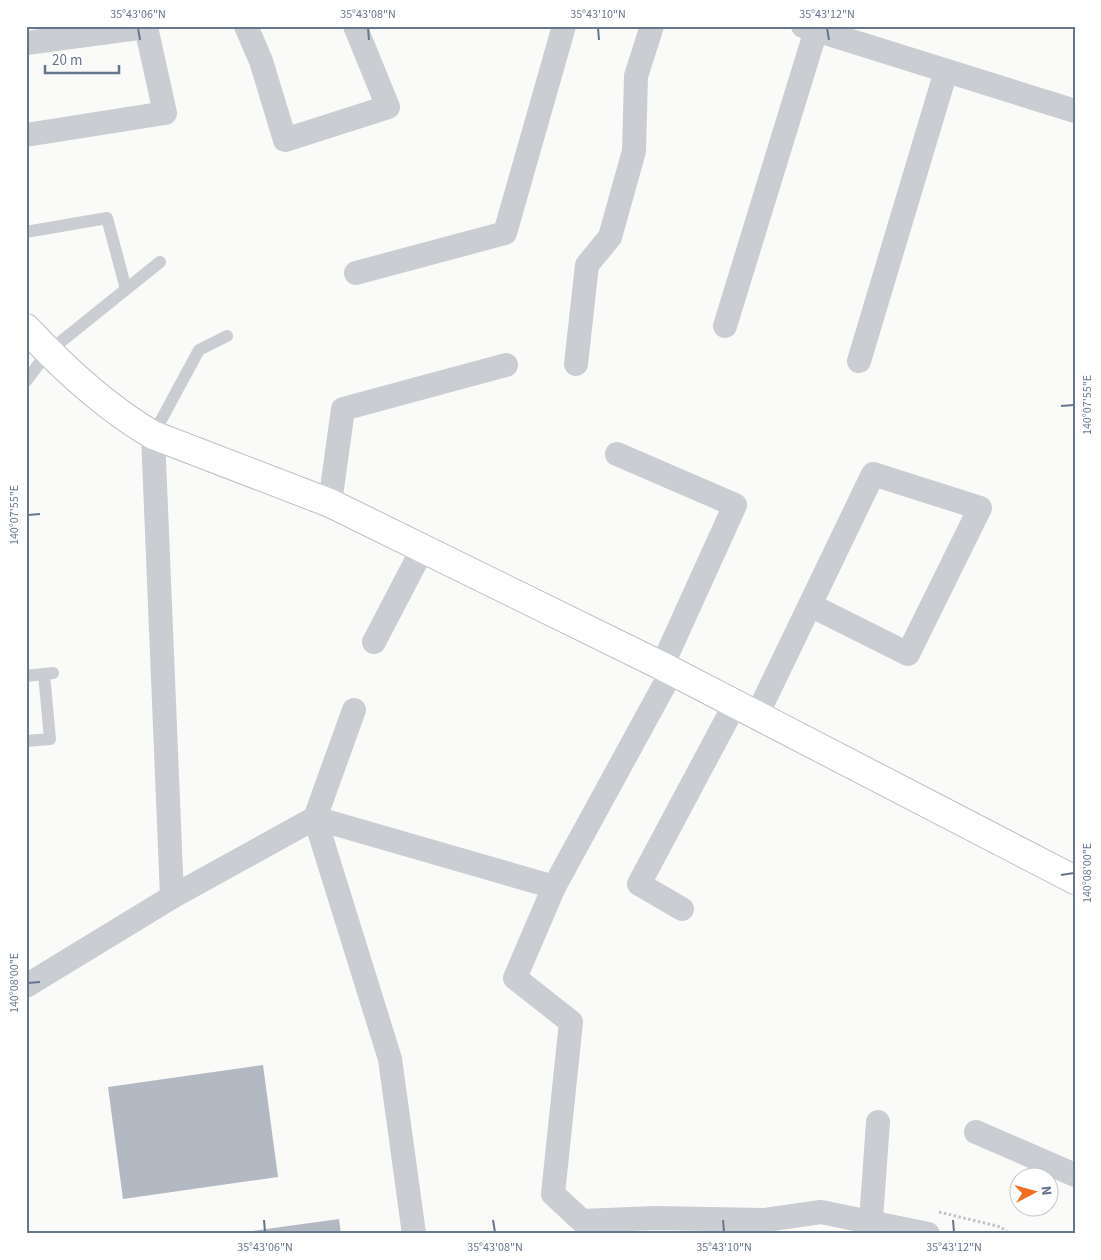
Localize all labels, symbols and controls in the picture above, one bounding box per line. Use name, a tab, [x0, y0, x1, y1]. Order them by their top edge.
text: 35°43'06"N	[110, 6, 166, 23]
text: 35°43'08"N	[340, 6, 396, 23]
text: 35°43'10"N	[570, 6, 626, 23]
text: 35°43'12"N	[799, 6, 855, 23]
scale bar	[45, 42, 119, 74]
text: 20 m	[52, 50, 82, 71]
text: 140°07'55"E	[1079, 375, 1096, 435]
text: 140°07'55"E	[6, 485, 23, 545]
text: 140°08'00"E	[1079, 843, 1096, 903]
text: 140°08'00"E	[6, 953, 23, 1013]
north arrow	[1008, 1168, 1058, 1218]
text: N	[1036, 1185, 1056, 1196]
text: 35°43'06"N	[237, 1239, 293, 1256]
text: 35°43'08"N	[467, 1239, 523, 1256]
text: 35°43'10"N	[696, 1239, 752, 1256]
text: 35°43'12"N	[926, 1239, 982, 1256]

